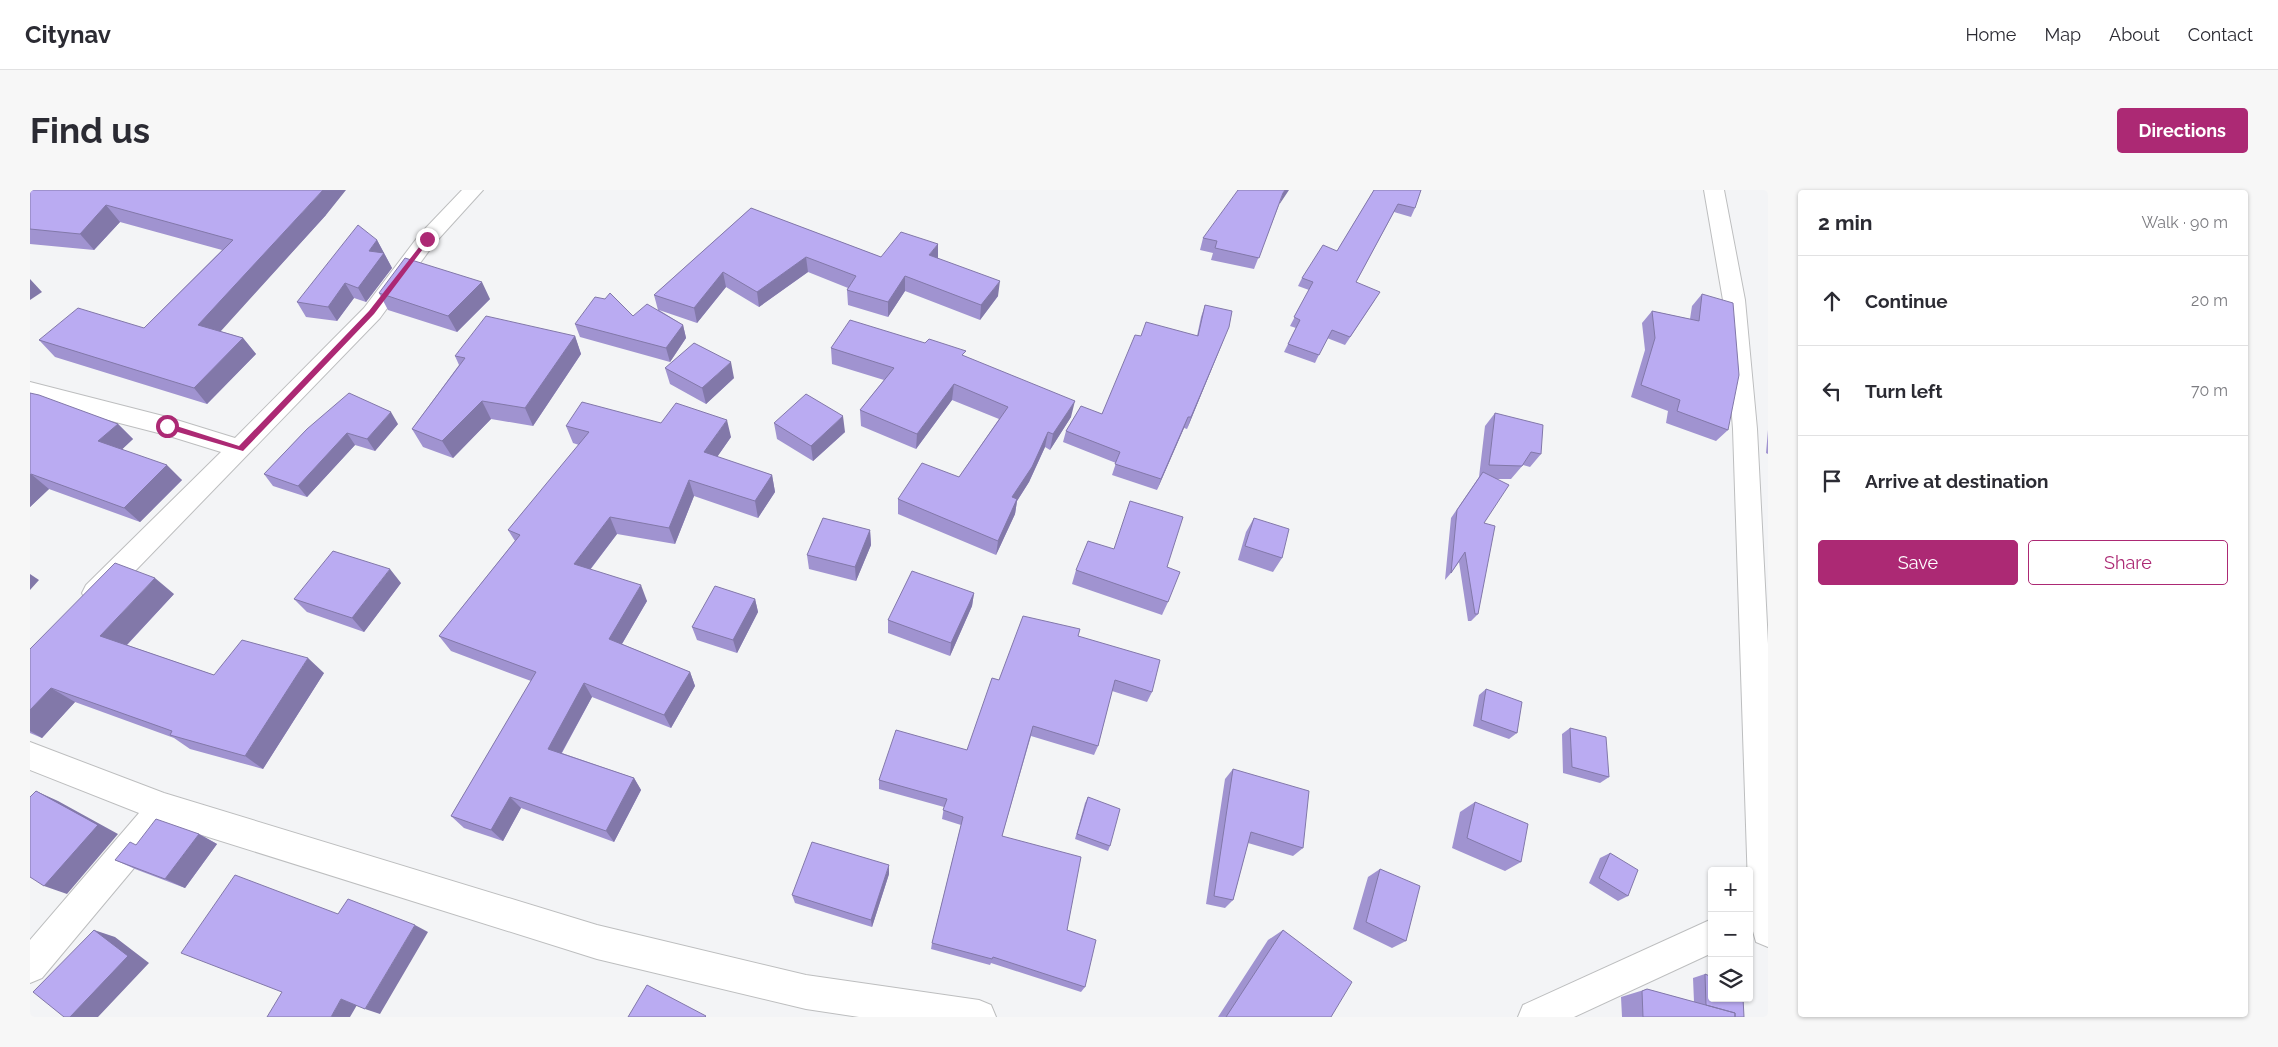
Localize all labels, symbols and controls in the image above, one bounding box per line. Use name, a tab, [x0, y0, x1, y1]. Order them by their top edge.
text: Citynav	[25, 20, 111, 49]
text: Home	[1965, 24, 2016, 45]
text: Map	[2044, 24, 2081, 45]
text: About	[2109, 24, 2160, 45]
text: Contact	[2188, 24, 2253, 45]
button: Directions	[2117, 108, 2248, 153]
text: Find us	[30, 110, 150, 151]
text: 2 min	[1818, 210, 1872, 235]
text: Walk · 90 m	[2141, 213, 2228, 232]
route end	[416, 228, 439, 251]
icon: ahead	[1818, 287, 1846, 315]
text: Continue	[1865, 290, 1948, 312]
text: 20 m	[2191, 291, 2228, 310]
icon: left	[1818, 377, 1846, 405]
text: Turn left	[1865, 380, 1942, 402]
text: 70 m	[2191, 381, 2228, 400]
route start	[156, 415, 179, 438]
icon: arrive	[1818, 467, 1846, 495]
text: Arrive at destination	[1865, 470, 2049, 492]
button: Save	[1818, 540, 2018, 585]
button: Share	[2028, 540, 2228, 585]
map controls	[1708, 867, 1753, 1002]
button: +	[1708, 867, 1753, 912]
button: −	[1708, 912, 1753, 957]
button: layers	[1708, 957, 1753, 1002]

